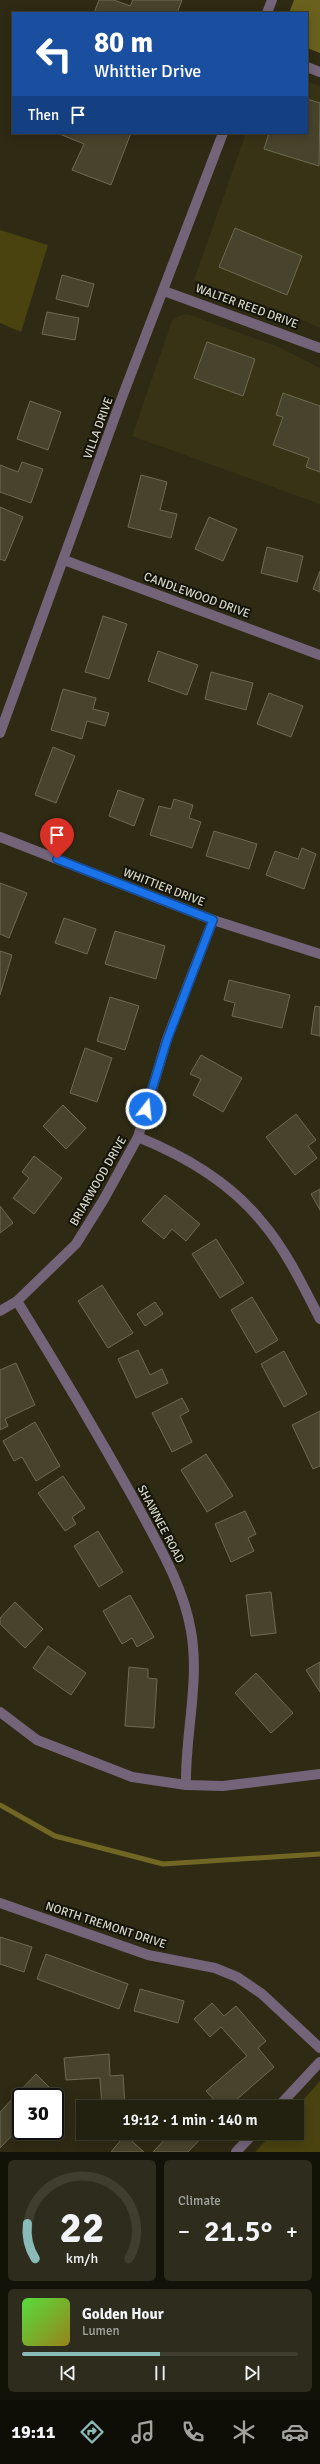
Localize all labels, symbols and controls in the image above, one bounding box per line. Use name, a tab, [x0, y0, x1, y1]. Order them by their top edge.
text: 80 m	[94, 26, 153, 60]
icon: left	[28, 28, 80, 80]
text: Whittier Drive	[94, 60, 201, 82]
icon: arrive	[67, 104, 89, 126]
text: Then	[28, 106, 59, 124]
street label: WALTER REED DRIVE	[193, 281, 300, 332]
street label: VILLA DRIVE	[80, 395, 117, 461]
street label: CANDLEWOOD DRIVE	[142, 569, 252, 622]
pin	[40, 818, 74, 859]
icon: arrive	[46, 824, 68, 846]
street label: WHITTIER DRIVE	[121, 865, 207, 910]
position arrow	[125, 1088, 167, 1130]
street label: BRIARWOOD DRIVE	[67, 1134, 130, 1229]
street label: SHAWNEE ROAD	[134, 1483, 188, 1566]
street label: NORTH TREMONT DRIVE	[44, 1899, 168, 1952]
speed limit sign: 30	[12, 2088, 64, 2140]
text: 19:12 · 1 min · 140 m	[123, 2111, 257, 2129]
text: Climate	[178, 2193, 221, 2209]
text: 22	[60, 2202, 104, 2253]
text: 21.5°	[204, 2213, 272, 2250]
text: −	[178, 2218, 190, 2245]
text: +	[286, 2218, 298, 2245]
text: km/h	[66, 2249, 98, 2266]
text: Golden Hour	[82, 2305, 164, 2323]
text: Lumen	[82, 2323, 120, 2339]
icon: previous	[57, 2362, 79, 2384]
icon: pause	[149, 2362, 171, 2384]
icon: next	[241, 2362, 263, 2384]
icon: directions	[78, 2418, 106, 2446]
icon: music	[129, 2418, 157, 2446]
icon: phone	[179, 2418, 207, 2446]
icon: climate	[230, 2418, 258, 2446]
icon: car	[281, 2418, 309, 2446]
text: 19:11	[11, 2421, 56, 2443]

